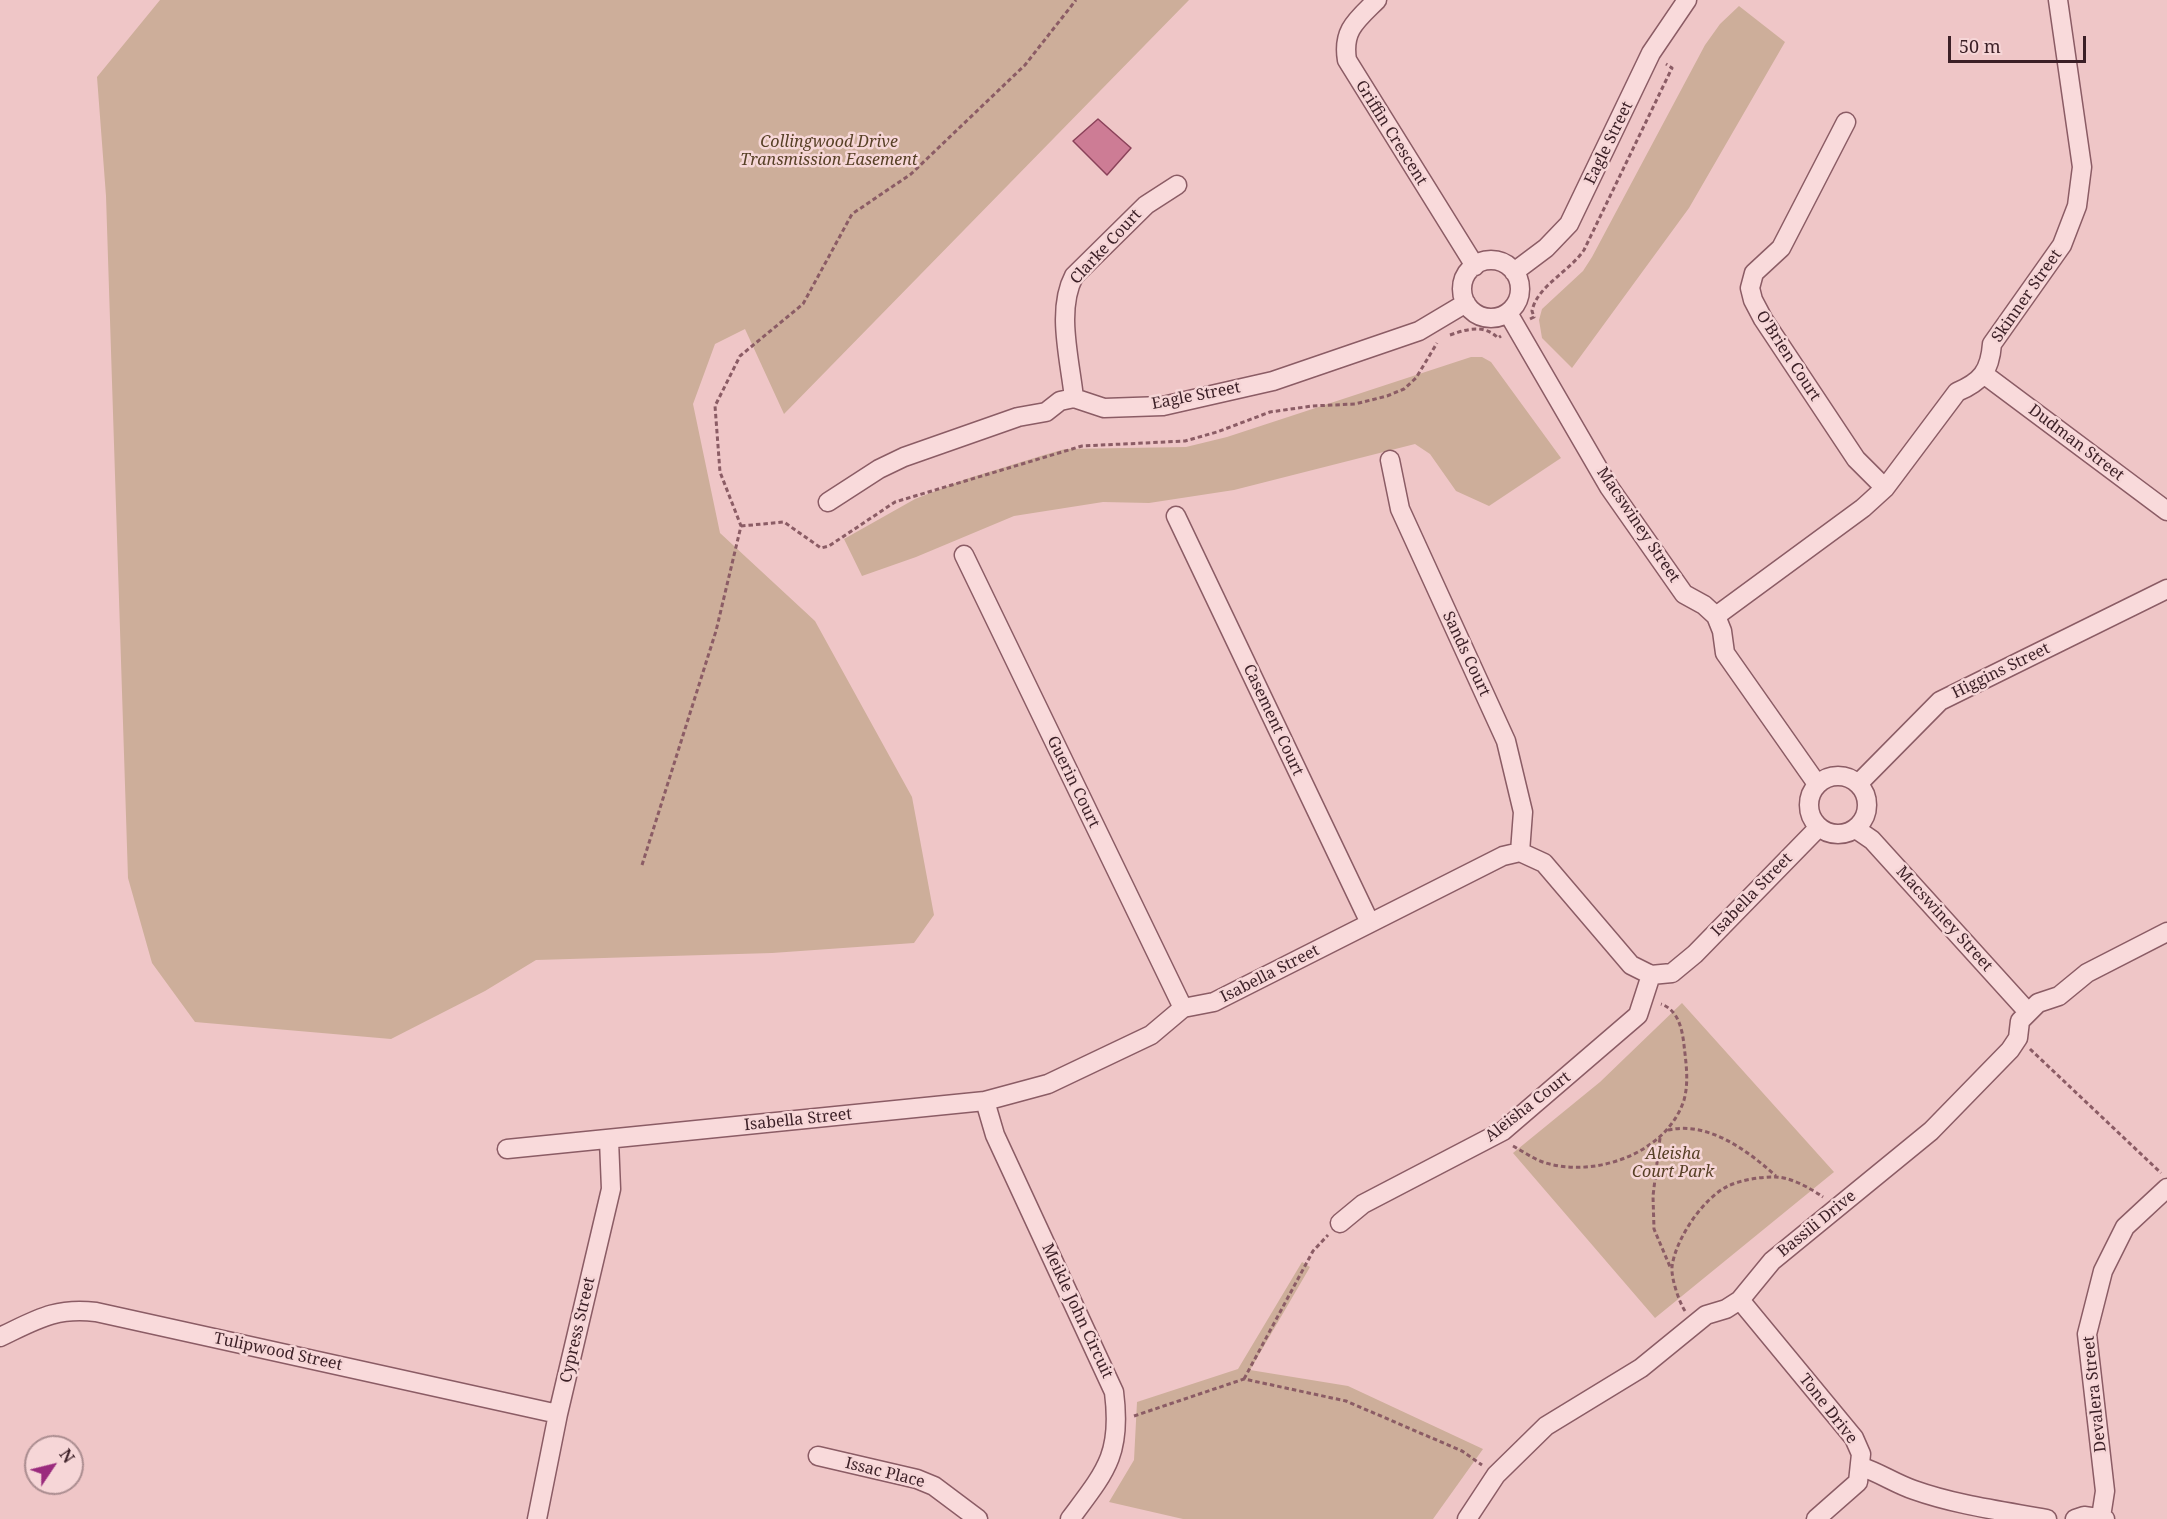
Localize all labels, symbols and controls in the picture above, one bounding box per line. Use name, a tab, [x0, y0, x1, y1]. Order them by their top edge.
scale bar	[1951, 24, 2089, 62]
text: 50 m	[1959, 34, 2001, 58]
street label: Griffin Crescent	[1351, 77, 1431, 189]
street label: Eagle Street	[1581, 98, 1637, 188]
park label: Collingwood Drive Transmission Easement	[740, 132, 918, 170]
street label: Clarke Court	[1066, 206, 1146, 288]
street label: Skinner Street	[1988, 246, 2066, 346]
street label: O'Brien Court	[1752, 307, 1824, 405]
street label: Eagle Street	[1150, 378, 1242, 414]
street label: Dudman Street	[2024, 401, 2128, 485]
street label: Macswiney Street	[1592, 464, 1684, 586]
street label: Sands Court	[1438, 608, 1494, 700]
street label: Higgins Street	[1949, 639, 2053, 703]
street label: Casement Court	[1239, 661, 1307, 779]
street label: Guerin Court	[1043, 733, 1103, 831]
street label: Isabella Street	[1708, 849, 1796, 941]
street label: Macswiney Street	[1892, 863, 1996, 975]
street label: Isabella Street	[1217, 941, 1323, 1007]
street label: Aleisha Court	[1482, 1068, 1574, 1146]
street label: Isabella Street	[743, 1105, 853, 1135]
park label: Aleisha Court Park	[1632, 1144, 1714, 1182]
street label: Bassili Drive	[1774, 1187, 1860, 1261]
street label: Meikle John Circuit	[1037, 1241, 1117, 1381]
street label: Cypress Street	[556, 1275, 600, 1385]
street label: Tulipwood Street	[212, 1329, 344, 1375]
street label: Devalera Street	[2079, 1335, 2111, 1453]
street label: Tone Drive	[1795, 1370, 1861, 1448]
north arrow	[24, 1435, 84, 1495]
text: N	[54, 1444, 80, 1467]
street label: Issac Place	[843, 1454, 927, 1492]

